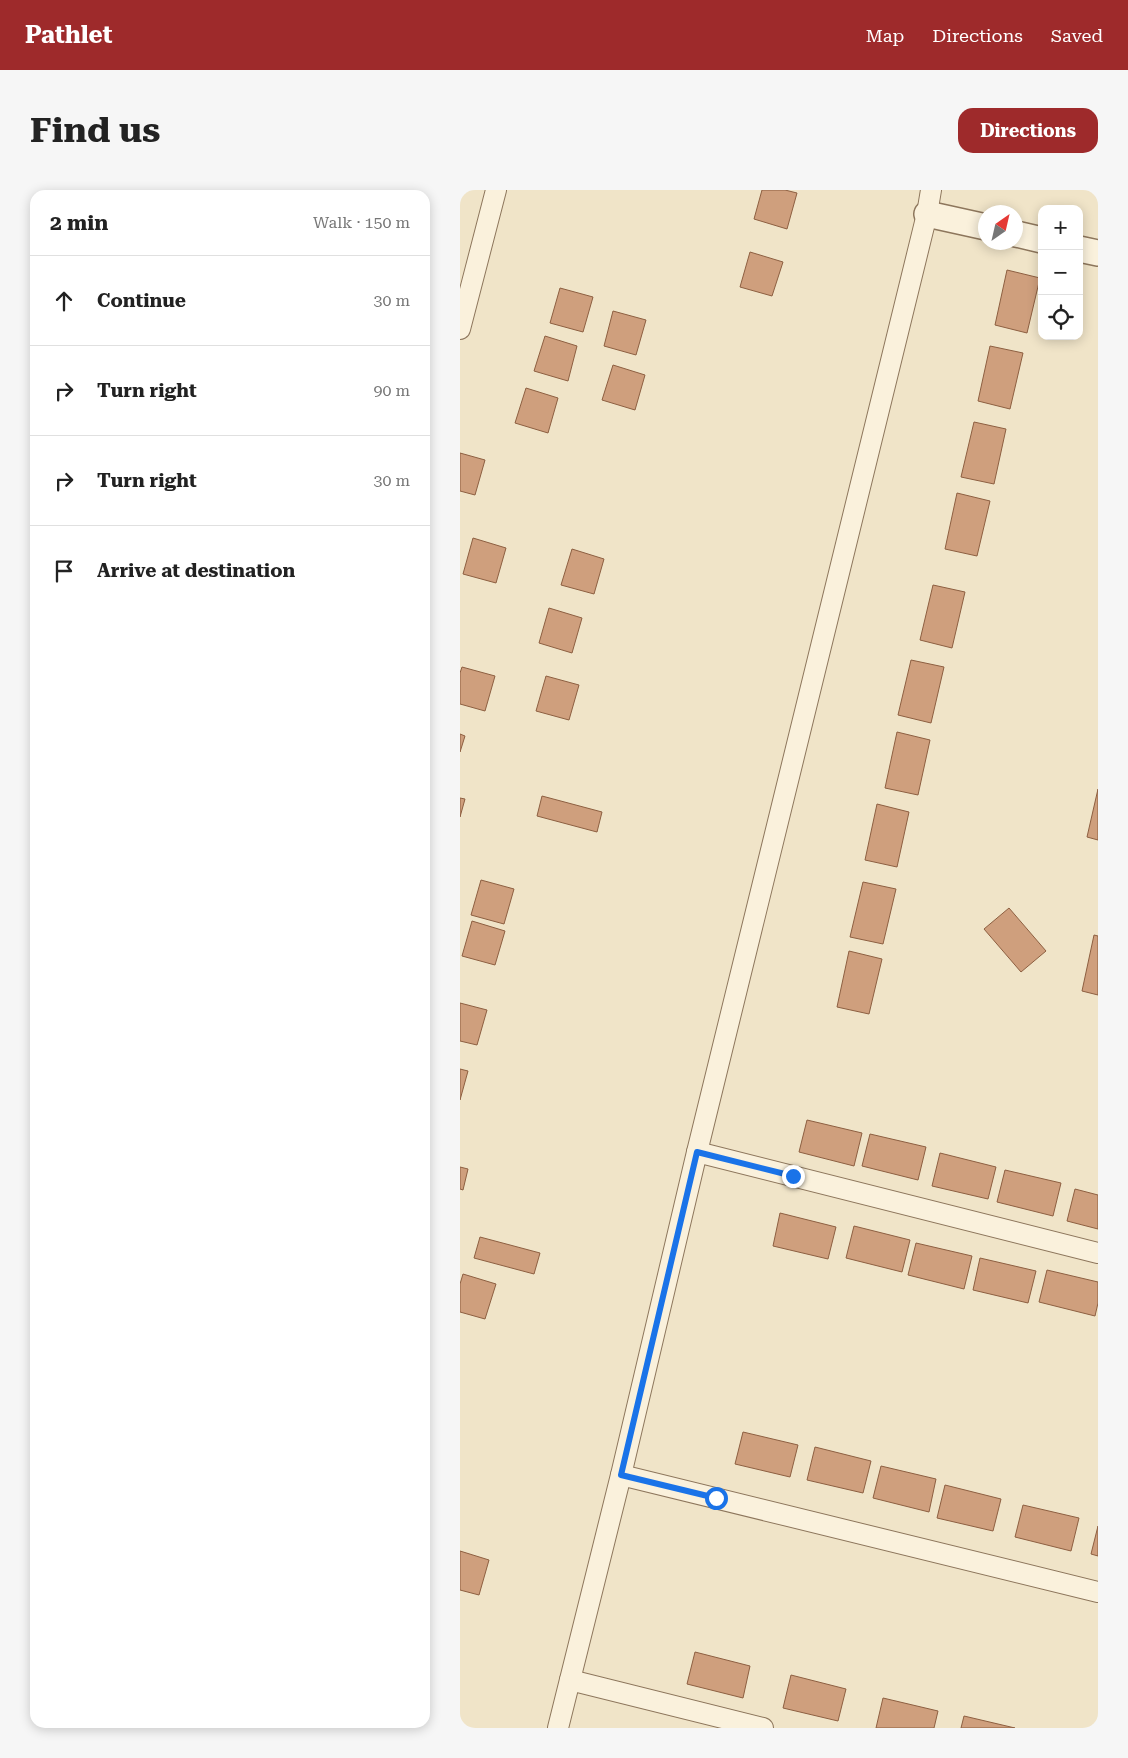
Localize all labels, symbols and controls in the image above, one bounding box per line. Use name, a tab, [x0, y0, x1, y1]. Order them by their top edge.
text: Pathlet	[25, 21, 112, 49]
text: Map	[866, 25, 904, 46]
text: Directions	[932, 25, 1023, 46]
text: Saved	[1051, 25, 1103, 46]
button: Directions	[958, 108, 1098, 153]
text: Find us	[30, 110, 160, 151]
north arrow	[978, 205, 1023, 250]
map controls	[1038, 205, 1083, 340]
button: +	[1038, 205, 1083, 250]
text: 2 min	[50, 211, 108, 235]
text: Walk · 150 m	[313, 213, 410, 232]
button: −	[1038, 250, 1083, 295]
icon: ahead	[50, 287, 78, 315]
text: Continue	[97, 289, 186, 312]
text: 30 m	[373, 291, 410, 310]
button: locate	[1038, 295, 1083, 340]
icon: right	[50, 377, 78, 405]
text: Turn right	[97, 379, 197, 402]
text: 90 m	[373, 381, 410, 400]
icon: right	[50, 467, 78, 495]
text: Turn right	[97, 469, 197, 492]
text: 30 m	[373, 471, 410, 490]
icon: arrive	[50, 557, 78, 585]
text: Arrive at destination	[97, 559, 295, 582]
route end	[782, 1165, 805, 1188]
route start	[705, 1487, 728, 1510]

